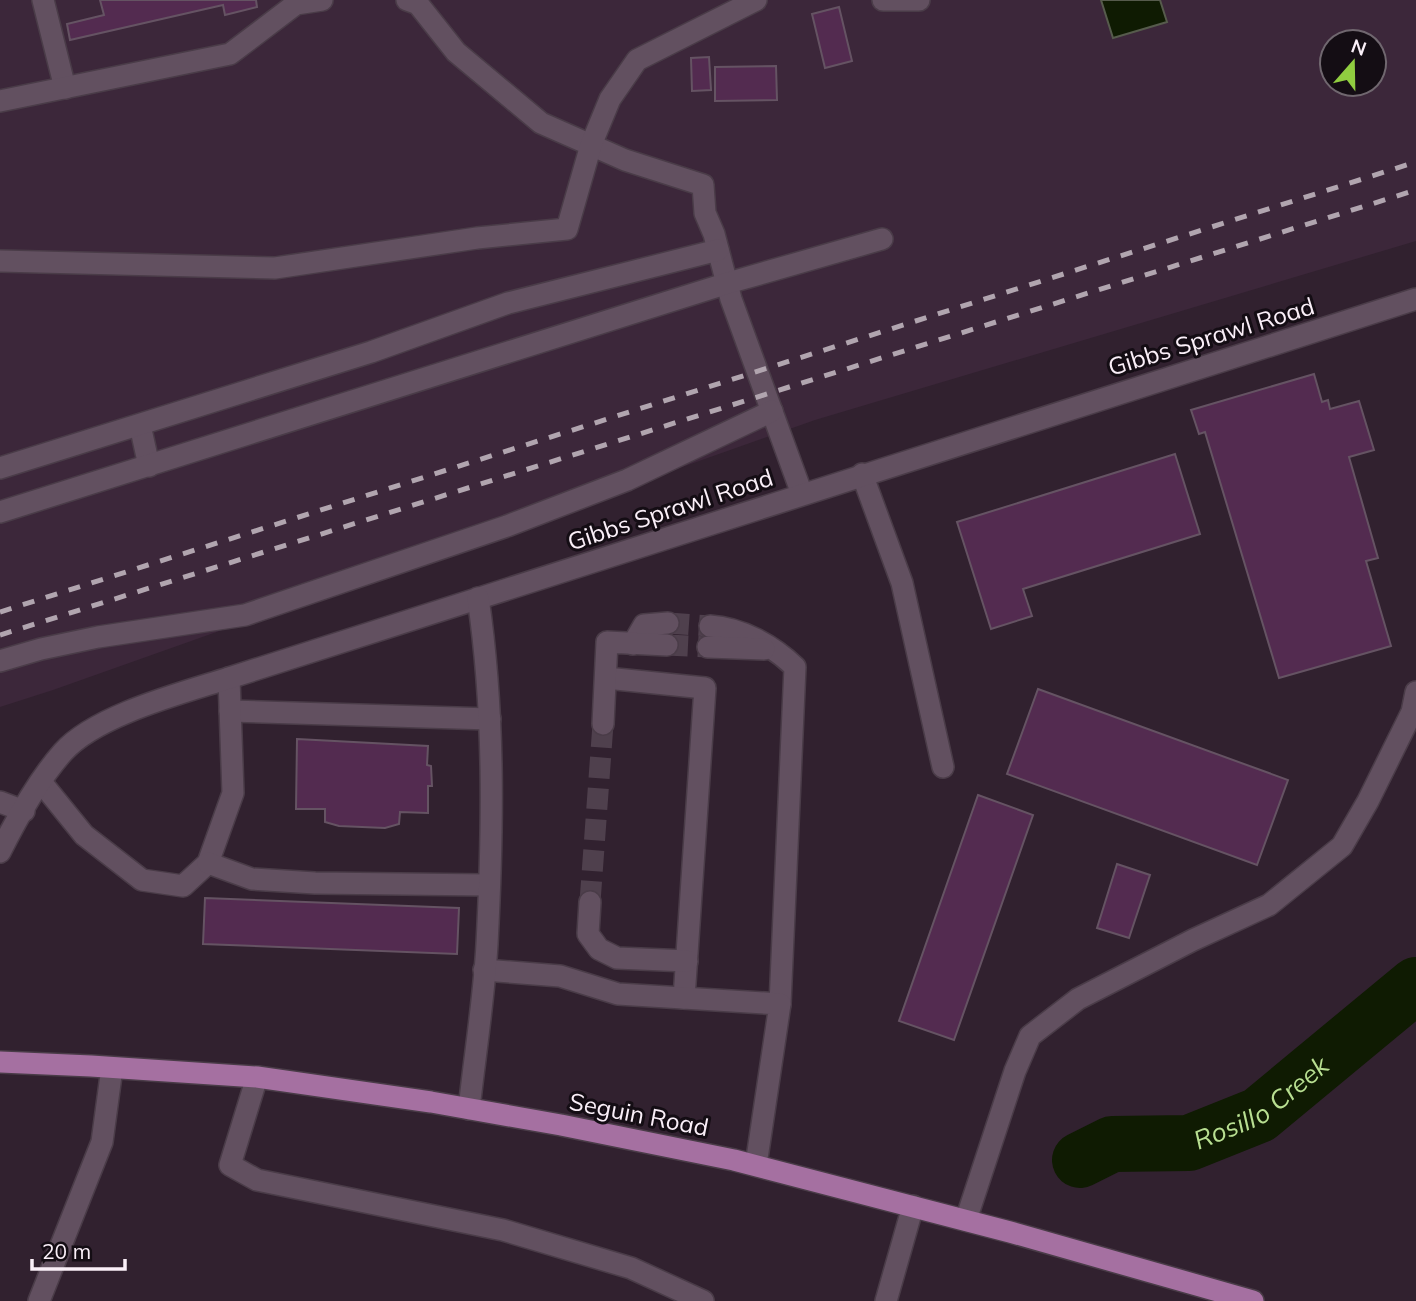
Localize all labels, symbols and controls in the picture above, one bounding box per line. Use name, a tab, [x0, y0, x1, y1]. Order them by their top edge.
north arrow	[1318, 28, 1388, 98]
text: N	[1348, 33, 1370, 61]
street label: Gibbs Sprawl Road	[1104, 290, 1318, 382]
street label: Gibbs Sprawl Road	[564, 462, 776, 556]
water label: Rosillo Creek	[1188, 1048, 1336, 1156]
street label: Seguin Road	[567, 1086, 711, 1142]
scale bar	[32, 1228, 124, 1272]
text: 20 m	[42, 1238, 91, 1264]

